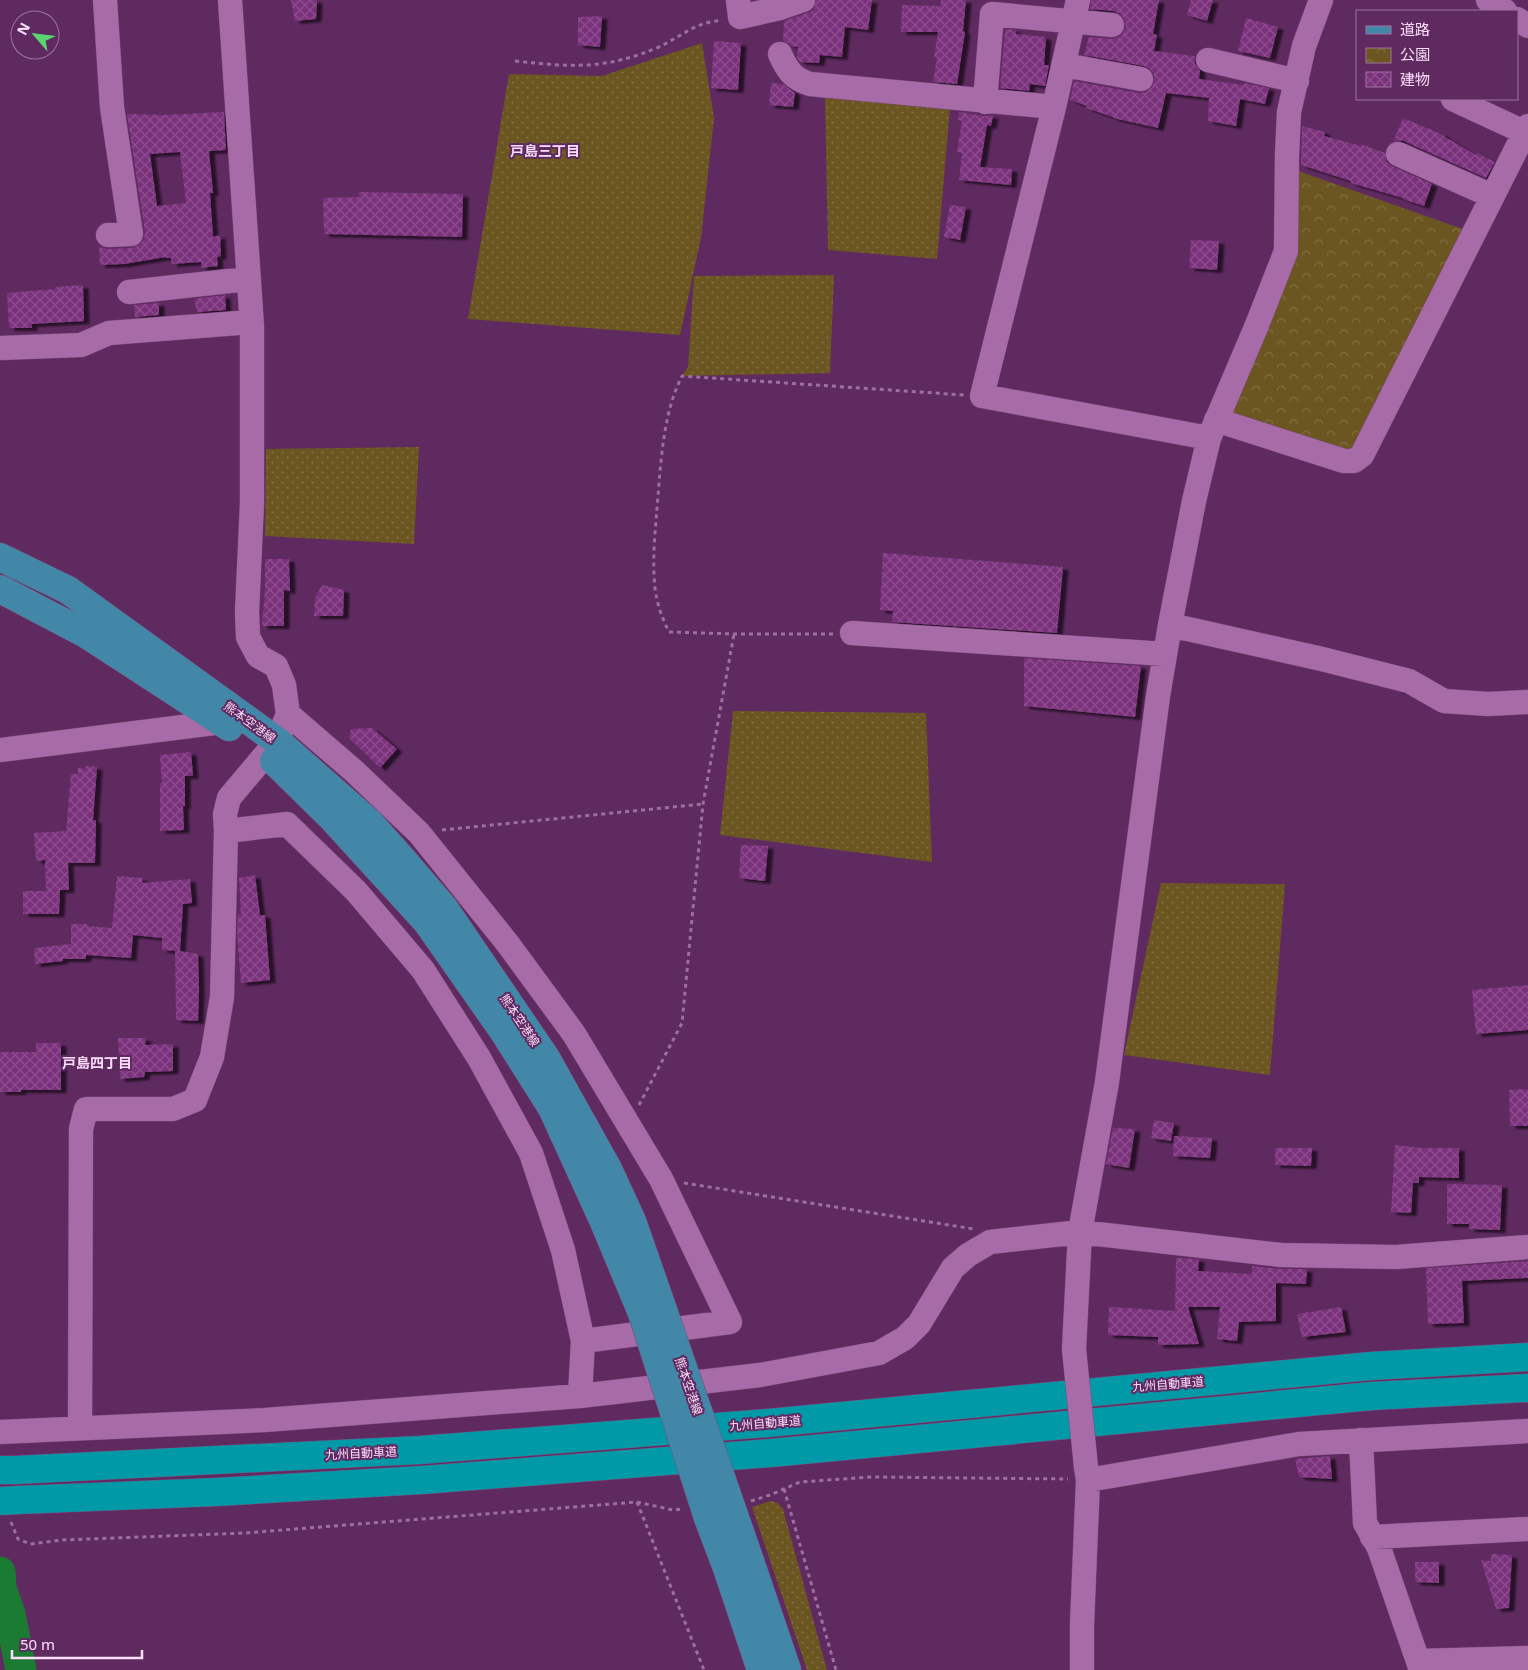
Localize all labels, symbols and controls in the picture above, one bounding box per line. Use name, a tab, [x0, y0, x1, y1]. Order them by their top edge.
north arrow	[10, 10, 60, 60]
legend	[1356, 10, 1518, 100]
text: N	[12, 19, 34, 38]
text: 道路	[1400, 19, 1430, 39]
text: 公園	[1400, 44, 1430, 64]
text: 建物	[1400, 69, 1430, 89]
district label: 戸島三丁目	[510, 141, 580, 160]
street label: 熊本空港線	[221, 697, 279, 747]
street label: 熊本空港線	[496, 990, 544, 1050]
district label: 戸島四丁目	[62, 1053, 132, 1072]
street label: 熊本空港線	[671, 1355, 707, 1417]
street label: 九州自動車道	[1131, 1372, 1205, 1396]
street label: 九州自動車道	[728, 1411, 802, 1435]
street label: 九州自動車道	[325, 1443, 397, 1463]
scale bar	[12, 1628, 142, 1660]
text: 50 m	[20, 1634, 55, 1654]

